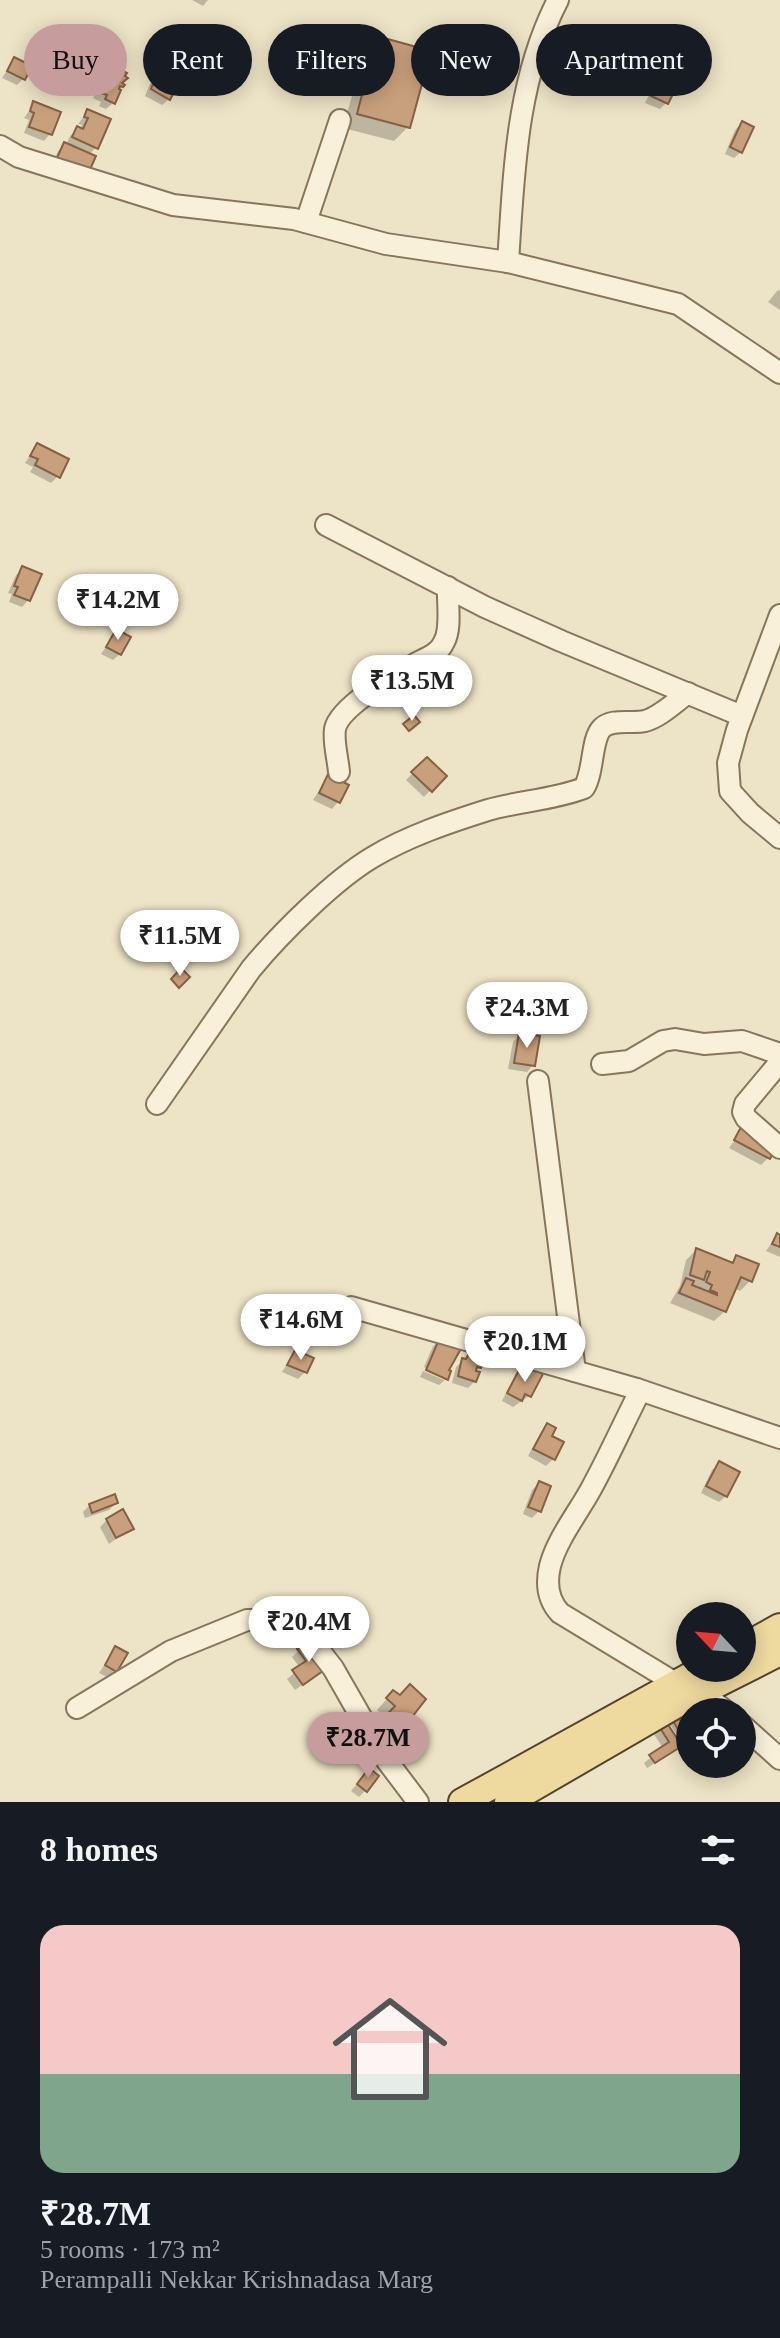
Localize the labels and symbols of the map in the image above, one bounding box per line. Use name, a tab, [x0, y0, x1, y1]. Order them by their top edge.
pin: ₹14.2M	[53, 574, 183, 642]
pin: ₹13.5M	[347, 655, 477, 723]
pin: ₹11.5M	[115, 910, 245, 978]
pin: ₹24.3M	[462, 982, 592, 1050]
pin: ₹14.6M	[236, 1294, 366, 1362]
pin: ₹20.1M	[460, 1316, 590, 1384]
pin: ₹20.4M	[244, 1596, 374, 1664]
north arrow	[676, 1602, 756, 1682]
pin: ₹28.7M	[303, 1712, 433, 1780]

